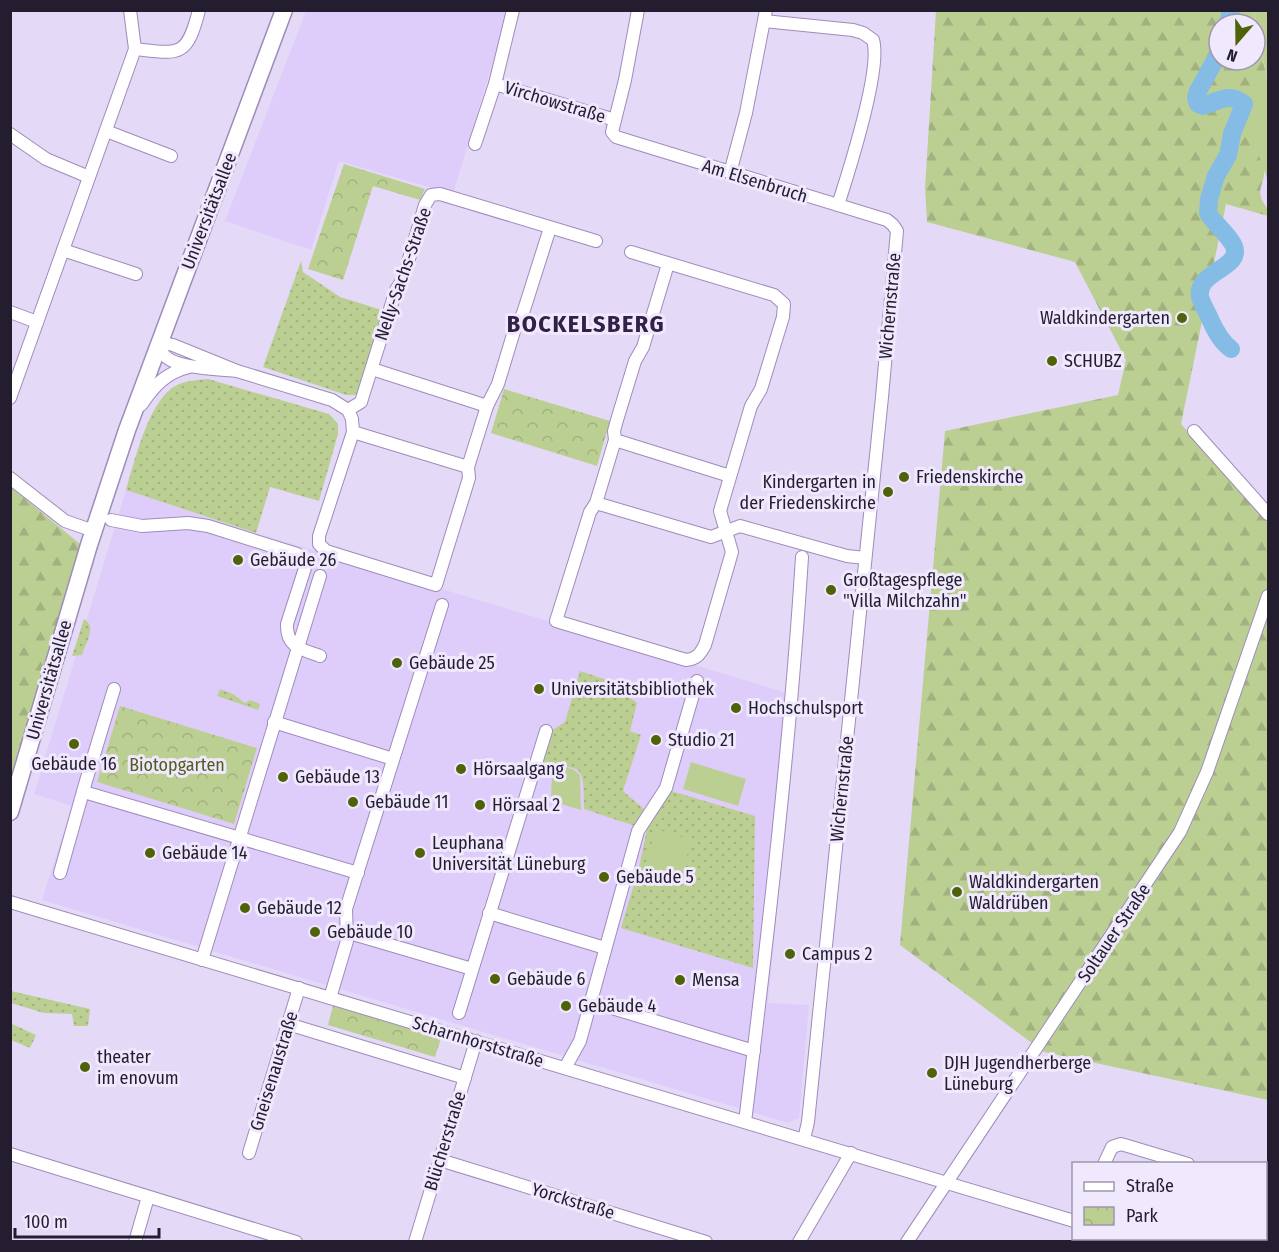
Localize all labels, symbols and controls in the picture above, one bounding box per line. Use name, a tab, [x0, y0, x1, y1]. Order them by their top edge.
north arrow	[1207, 12, 1267, 72]
text: N	[1224, 45, 1240, 66]
street label: Virchowstraße	[502, 76, 608, 128]
street label: Universitätsallee	[177, 149, 241, 273]
street label: Am Elsenbruch	[700, 155, 810, 207]
street label: Nelly-Sachs-Straße	[370, 205, 436, 343]
street label: Wichernstraße	[874, 252, 906, 360]
place label: Waldkindergarten	[1040, 307, 1170, 329]
district label: BOCKELSBERG	[507, 310, 665, 338]
marker: Waldkindergarten	[1175, 311, 1189, 325]
place label: SCHUBZ	[1064, 350, 1122, 372]
marker: SCHUBZ	[1045, 354, 1059, 368]
place label: Friedenskirche	[916, 466, 1024, 488]
marker: Friedenskirche	[897, 470, 911, 484]
place label: Kindergarten in der Friedenskirche	[739, 471, 876, 514]
marker: Kindergarten in der Friedenskirche	[881, 485, 895, 499]
place label: Gebäude 26	[250, 549, 337, 571]
marker: Gebäude 26	[231, 553, 245, 567]
place label: Großtagespflege "Villa Milchzahn"	[843, 569, 967, 612]
marker: Großtagespflege "Villa Milchzahn"	[824, 583, 838, 597]
street label: Universitätsallee	[21, 617, 77, 742]
place label: Gebäude 25	[409, 652, 495, 674]
marker: Gebäude 25	[390, 656, 404, 670]
place label: Universitätsbibliothek	[551, 678, 715, 700]
marker: Universitätsbibliothek	[532, 682, 546, 696]
place label: Hochschulsport	[748, 697, 864, 719]
marker: Hochschulsport	[729, 701, 743, 715]
place label: Studio 21	[668, 729, 735, 751]
marker: Studio 21	[649, 733, 663, 747]
street label: Wichernstraße	[825, 735, 859, 843]
marker: Gebäude 16	[67, 737, 81, 751]
place label: Gebäude 16	[31, 753, 117, 775]
park label: Biotopgarten	[129, 754, 225, 776]
place label: Hörsaalgang	[473, 758, 565, 780]
marker: Hörsaalgang	[454, 762, 468, 776]
place label: Gebäude 13	[295, 766, 380, 788]
marker: Gebäude 13	[276, 770, 290, 784]
place label: Gebäude 11	[365, 791, 448, 813]
place label: Hörsaal 2	[492, 794, 560, 816]
marker: Gebäude 11	[346, 795, 360, 809]
marker: Hörsaal 2	[473, 798, 487, 812]
place label: Leuphana Universität Lüneburg	[432, 832, 586, 875]
place label: Gebäude 14	[162, 842, 248, 864]
marker: Gebäude 14	[143, 846, 157, 860]
marker: Leuphana Universität Lüneburg	[413, 846, 427, 860]
place label: Gebäude 5	[616, 866, 694, 888]
marker: Gebäude 5	[597, 870, 611, 884]
place label: Waldkindergarten Waldrüben	[969, 871, 1099, 914]
street label: Soltauer Straße	[1073, 879, 1155, 987]
marker: Waldkindergarten Waldrüben	[950, 885, 964, 899]
place label: Gebäude 12	[257, 897, 342, 919]
marker: Gebäude 12	[238, 901, 252, 915]
place label: Gebäude 10	[327, 921, 413, 943]
marker: Gebäude 10	[308, 925, 322, 939]
place label: Campus 2	[802, 943, 873, 965]
marker: Campus 2	[783, 947, 797, 961]
place label: Gebäude 6	[507, 968, 586, 990]
place label: Mensa	[692, 969, 740, 991]
marker: Gebäude 6	[488, 972, 502, 986]
marker: Mensa	[673, 973, 687, 987]
place label: Gebäude 4	[578, 995, 657, 1017]
marker: Gebäude 4	[559, 999, 573, 1013]
street label: Gneisenaustraße	[245, 1008, 303, 1134]
street label: Scharnhorststraße	[410, 1012, 546, 1072]
place label: theater im enovum	[97, 1046, 179, 1089]
place label: DJH Jugendherberge Lüneburg	[944, 1052, 1091, 1095]
marker: theater im enovum	[78, 1060, 92, 1074]
marker: DJH Jugendherberge Lüneburg	[925, 1066, 939, 1080]
street label: Blücherstraße	[419, 1089, 471, 1193]
legend	[1072, 1162, 1267, 1240]
text: Straße	[1126, 1175, 1174, 1197]
street label: Yorckstraße	[529, 1178, 617, 1224]
scale bar	[15, 1201, 159, 1239]
text: Park	[1126, 1205, 1159, 1227]
text: 100 m	[24, 1211, 68, 1233]

